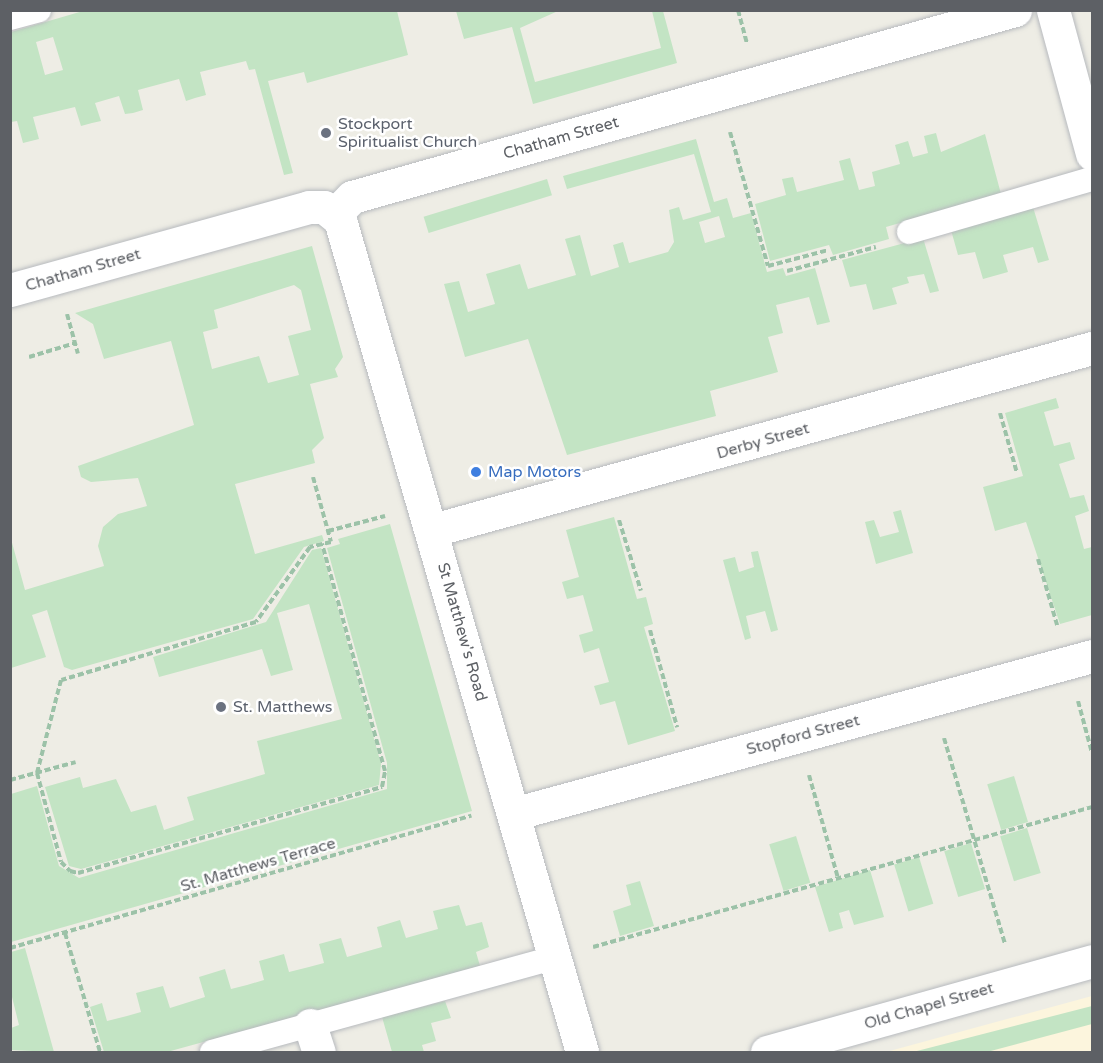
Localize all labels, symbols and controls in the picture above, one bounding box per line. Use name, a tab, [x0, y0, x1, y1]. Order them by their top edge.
street label: Chatham Street	[501, 112, 621, 164]
place label: Stockport Spiritualist Church	[338, 114, 477, 152]
marker: Stockport Spiritualist Church	[319, 126, 333, 140]
street label: Chatham Street	[23, 244, 143, 296]
street label: Derby Street	[715, 419, 811, 463]
place label: Map Motors	[488, 462, 581, 482]
marker: Map Motors	[469, 465, 483, 479]
street label: St Matthew's Road	[433, 561, 491, 703]
place label: St. Matthews	[233, 697, 332, 717]
marker: St. Matthews	[214, 700, 228, 714]
street label: Stopford Street	[744, 711, 862, 759]
street label: St. Matthews Terrace	[178, 834, 338, 896]
street label: Old Chapel Street	[862, 978, 996, 1034]

